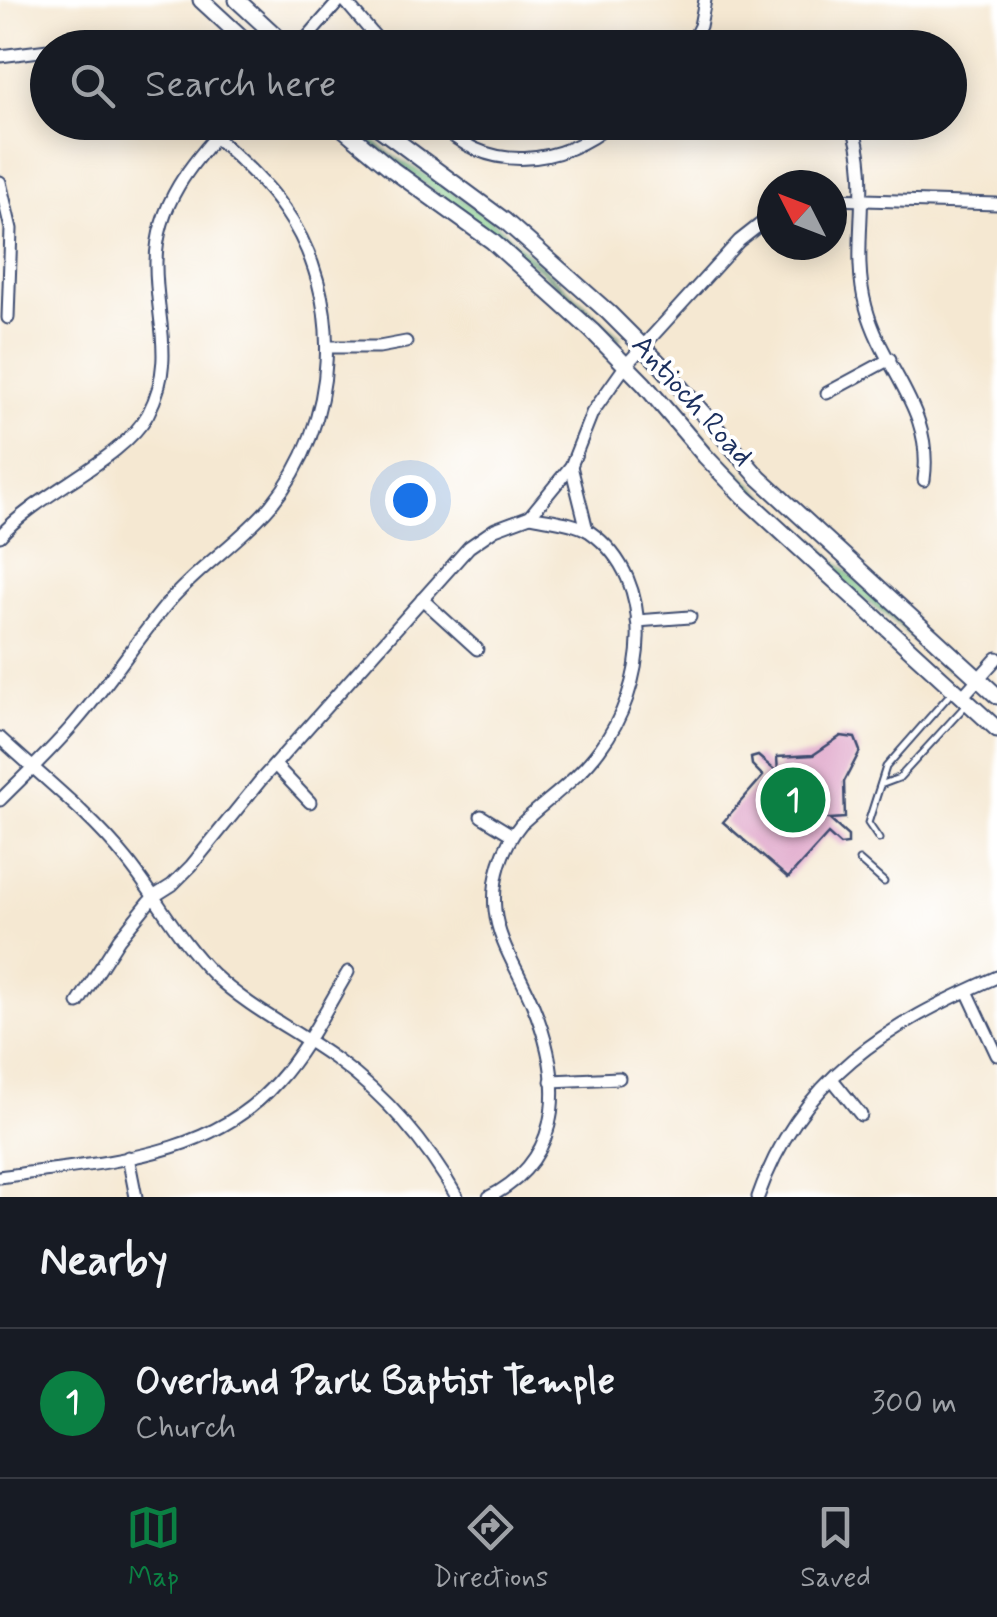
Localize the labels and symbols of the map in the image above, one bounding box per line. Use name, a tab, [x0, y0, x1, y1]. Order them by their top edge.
north arrow	[757, 170, 847, 260]
street label: Antioch Road	[622, 327, 761, 475]
your location	[385, 475, 436, 526]
pin: 1	[760, 762, 826, 838]

